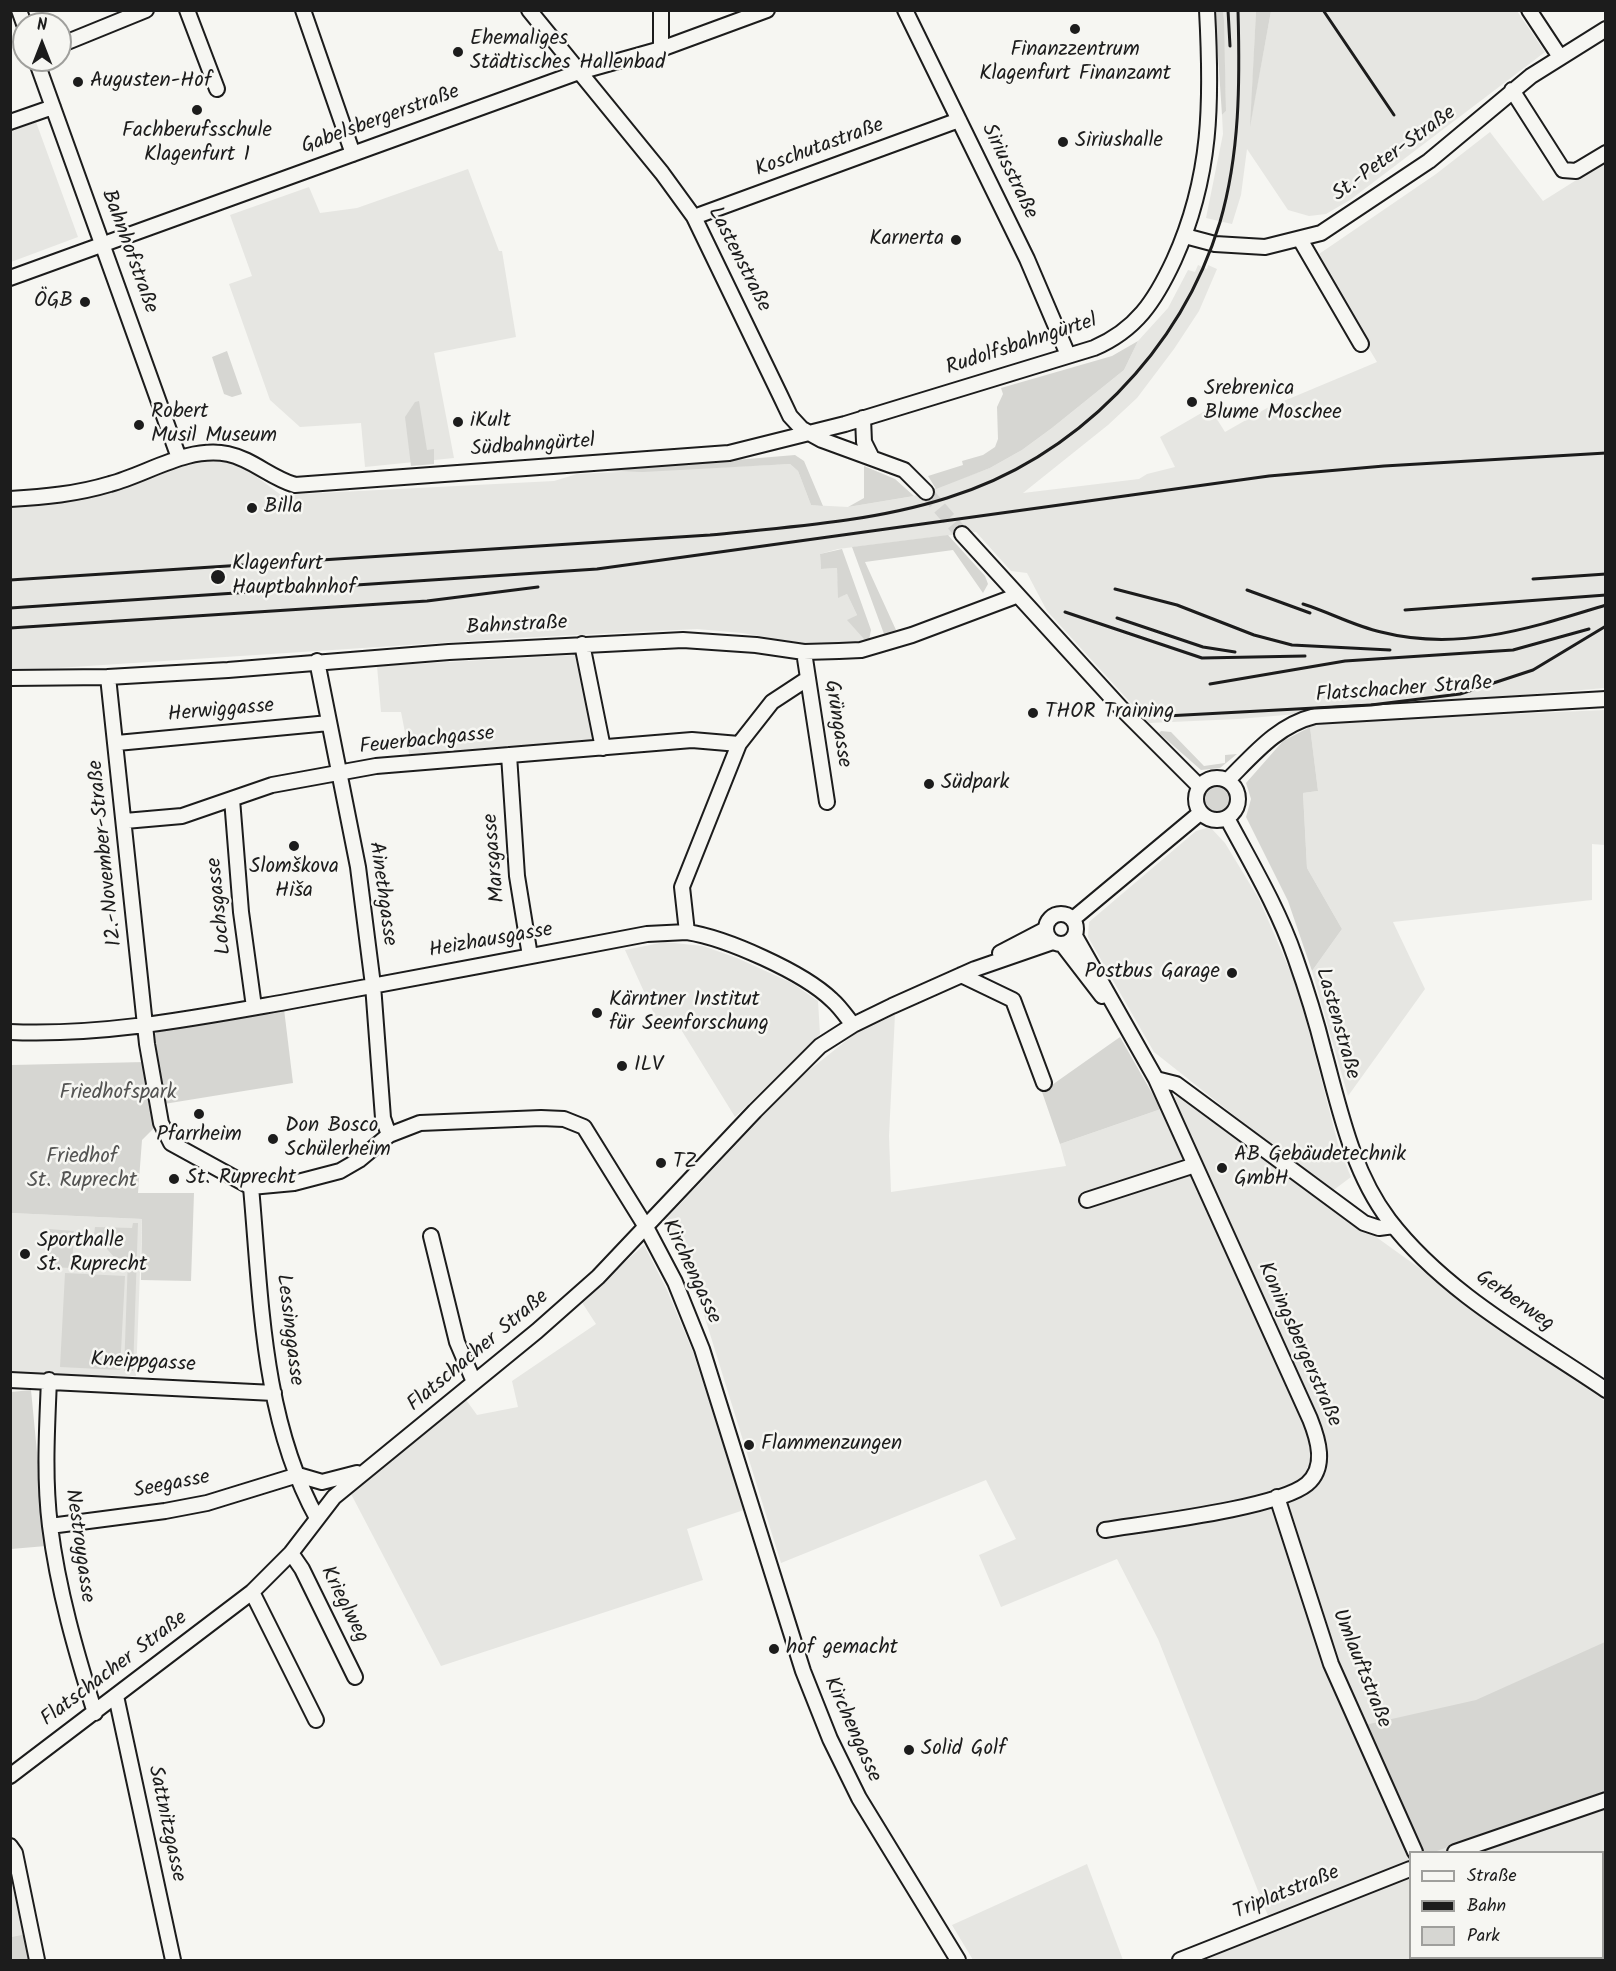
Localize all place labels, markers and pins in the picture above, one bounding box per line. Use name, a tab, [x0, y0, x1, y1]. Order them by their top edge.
marker: Finanzzentrum Klagenfurt Finanzamt	[1068, 22, 1082, 36]
place label: Ehemaliges Städtisches Hallenbad	[470, 27, 665, 77]
place label: Finanzzentrum Klagenfurt Finanzamt	[979, 38, 1171, 88]
marker: Ehemaliges Städtisches Hallenbad	[451, 45, 465, 59]
place label: Augusten-Hof	[90, 69, 212, 95]
marker: Augusten-Hof	[71, 75, 85, 89]
marker: Fachberufsschule Klagenfurt 1	[190, 103, 204, 117]
place label: Fachberufsschule Klagenfurt 1	[122, 119, 272, 169]
place label: Siriushalle	[1075, 129, 1163, 155]
marker: Siriushalle	[1056, 135, 1070, 149]
place label: Karnerta	[869, 227, 944, 253]
marker: Karnerta	[949, 233, 963, 247]
place label: ÖGB	[34, 289, 73, 315]
marker: ÖGB	[78, 295, 92, 309]
place label: Srebrenica Blume Moschee	[1204, 377, 1342, 427]
marker: Srebrenica Blume Moschee	[1185, 395, 1199, 409]
place label: Robert Musil Museum	[151, 400, 277, 450]
place label: iKult	[470, 409, 511, 435]
marker: iKult	[451, 415, 465, 429]
marker: Robert Musil Museum	[132, 418, 146, 432]
place label: Billa	[264, 495, 303, 521]
marker: Billa	[245, 501, 259, 515]
place label: Klagenfurt Hauptbahnhof	[232, 552, 356, 602]
marker: Klagenfurt Hauptbahnhof	[209, 568, 227, 586]
place label: THOR Training	[1045, 700, 1174, 726]
marker: THOR Training	[1026, 706, 1040, 720]
place label: Südpark	[941, 771, 1009, 797]
marker: Südpark	[922, 777, 936, 791]
marker: Slomškova Hiša	[287, 839, 301, 853]
place label: Slomškova Hiša	[249, 855, 339, 905]
place label: Postbus Garage	[1085, 960, 1220, 986]
marker: Postbus Garage	[1225, 966, 1239, 980]
place label: Kärntner Institut für Seenforschung	[609, 988, 769, 1038]
marker: Kärntner Institut für Seenforschung	[590, 1006, 604, 1020]
place label: ILV	[634, 1053, 663, 1079]
marker: ILV	[615, 1059, 629, 1073]
marker: Pfarrheim	[192, 1107, 206, 1121]
place label: Don Bosco Schülerheim	[285, 1114, 391, 1164]
place label: Pfarrheim	[156, 1123, 242, 1149]
marker: Don Bosco Schülerheim	[266, 1132, 280, 1146]
place label: AB Gebäudetechnik GmbH	[1234, 1143, 1406, 1193]
place label: TZ	[673, 1150, 697, 1176]
marker: TZ	[654, 1156, 668, 1170]
marker: AB Gebäudetechnik GmbH	[1215, 1161, 1229, 1175]
place label: St. Ruprecht	[186, 1166, 296, 1192]
marker: St. Ruprecht	[167, 1172, 181, 1186]
place label: Sporthalle St. Ruprecht	[37, 1229, 147, 1279]
marker: Sporthalle St. Ruprecht	[18, 1247, 32, 1261]
place label: Flammenzungen	[761, 1432, 902, 1458]
marker: Flammenzungen	[742, 1438, 756, 1452]
place label: hof gemacht	[786, 1636, 898, 1662]
marker: hof gemacht	[767, 1642, 781, 1656]
place label: Solid Golf	[921, 1737, 1006, 1763]
marker: Solid Golf	[902, 1743, 916, 1757]

